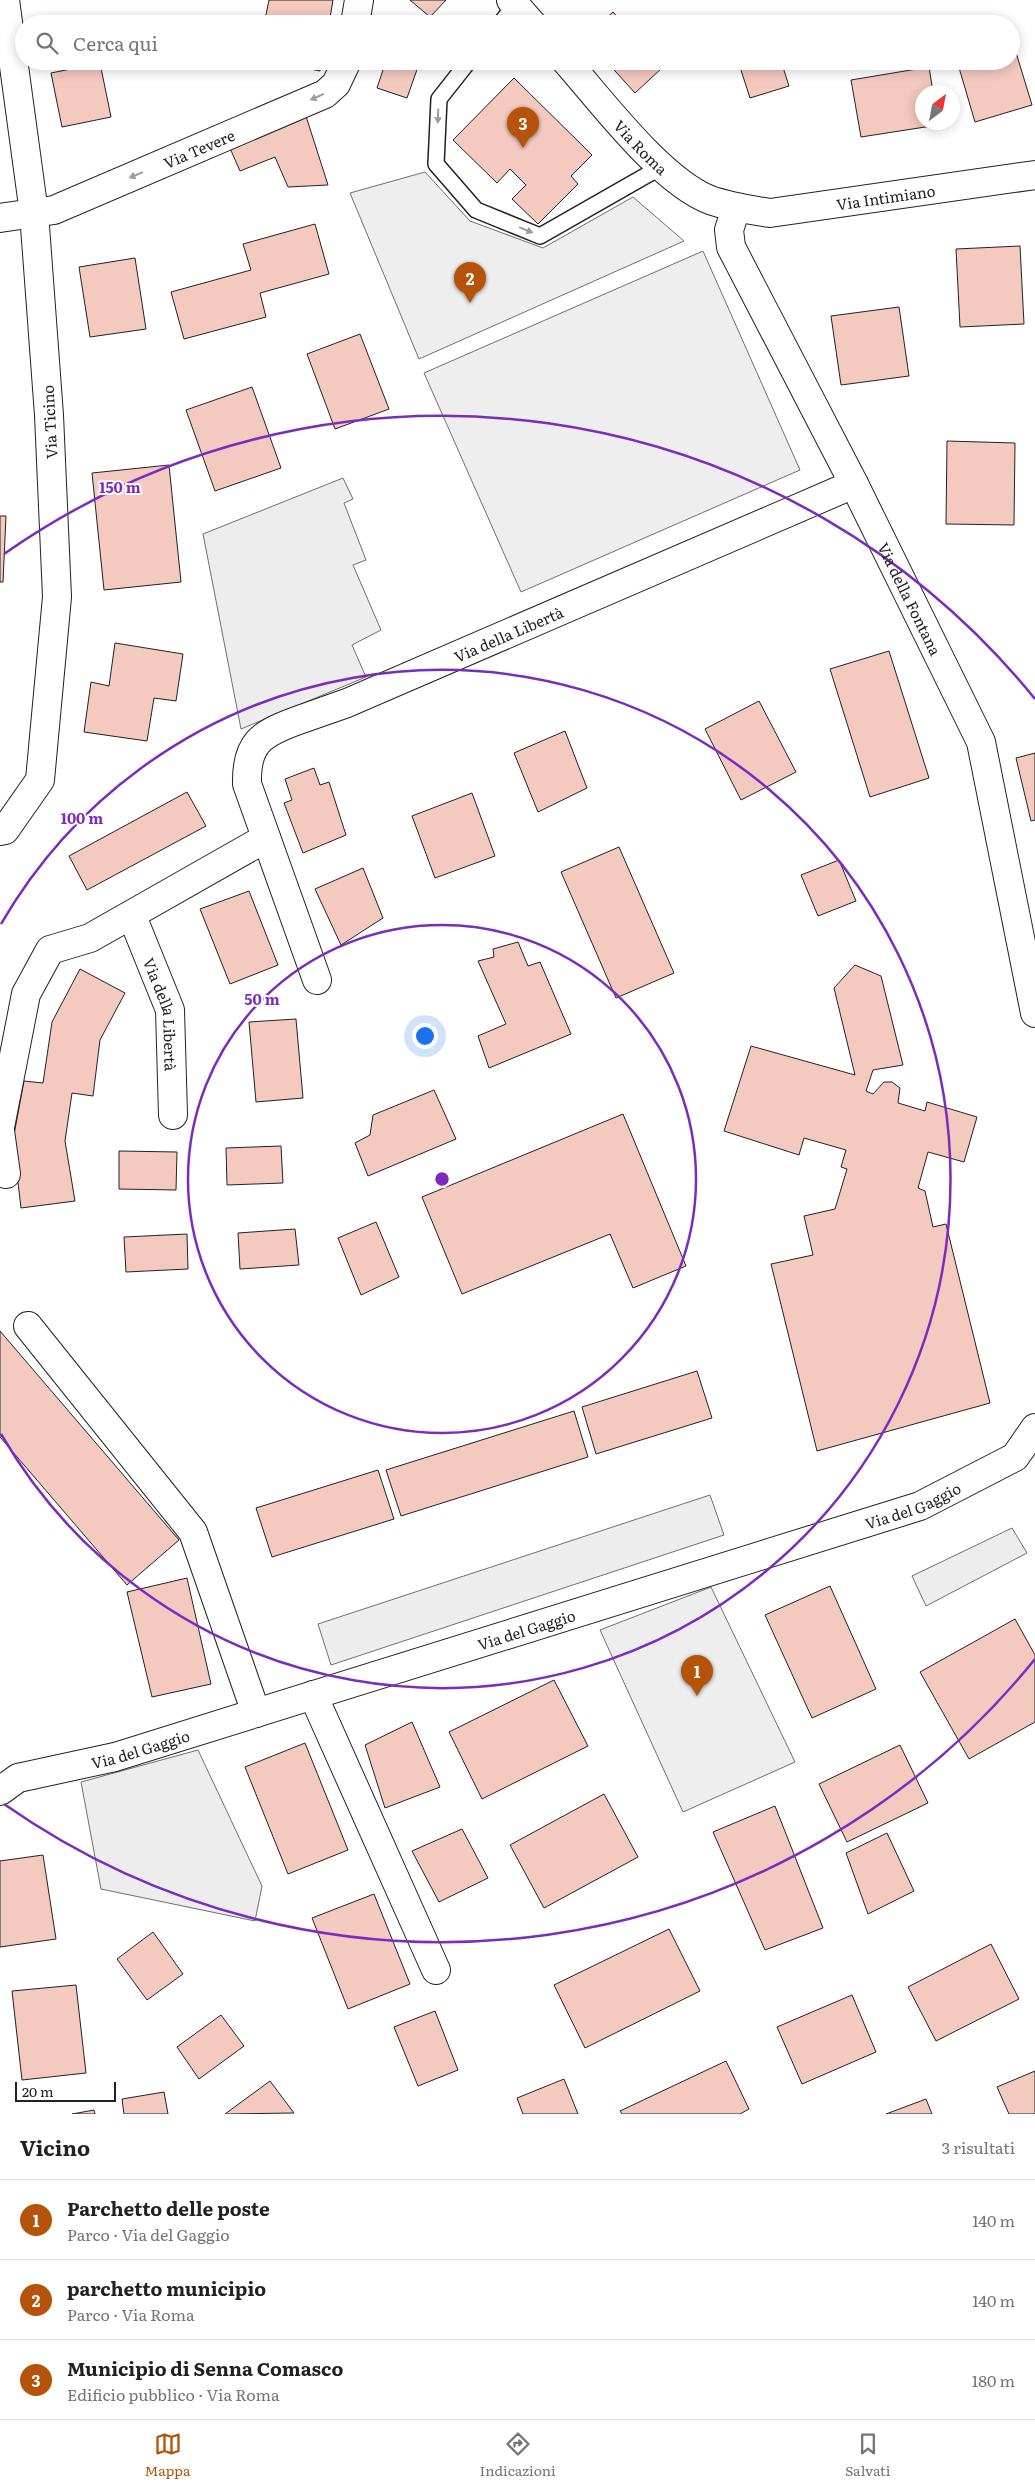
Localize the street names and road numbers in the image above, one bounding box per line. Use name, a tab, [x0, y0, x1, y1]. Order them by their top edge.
street label: Via Roma	[609, 114, 674, 180]
street label: Via Tevere	[159, 123, 238, 173]
street label: Via Intimiano	[835, 178, 937, 215]
street label: Via Ticino	[36, 384, 62, 460]
street label: Via della Fontana	[873, 538, 948, 660]
street label: Via della Libertà	[450, 599, 567, 667]
street label: Via della Libertà	[138, 954, 183, 1072]
street label: Via del Gaggio	[862, 1475, 965, 1534]
street label: Via del Gaggio	[474, 1603, 578, 1655]
street label: Via del Gaggio	[89, 1723, 192, 1773]

